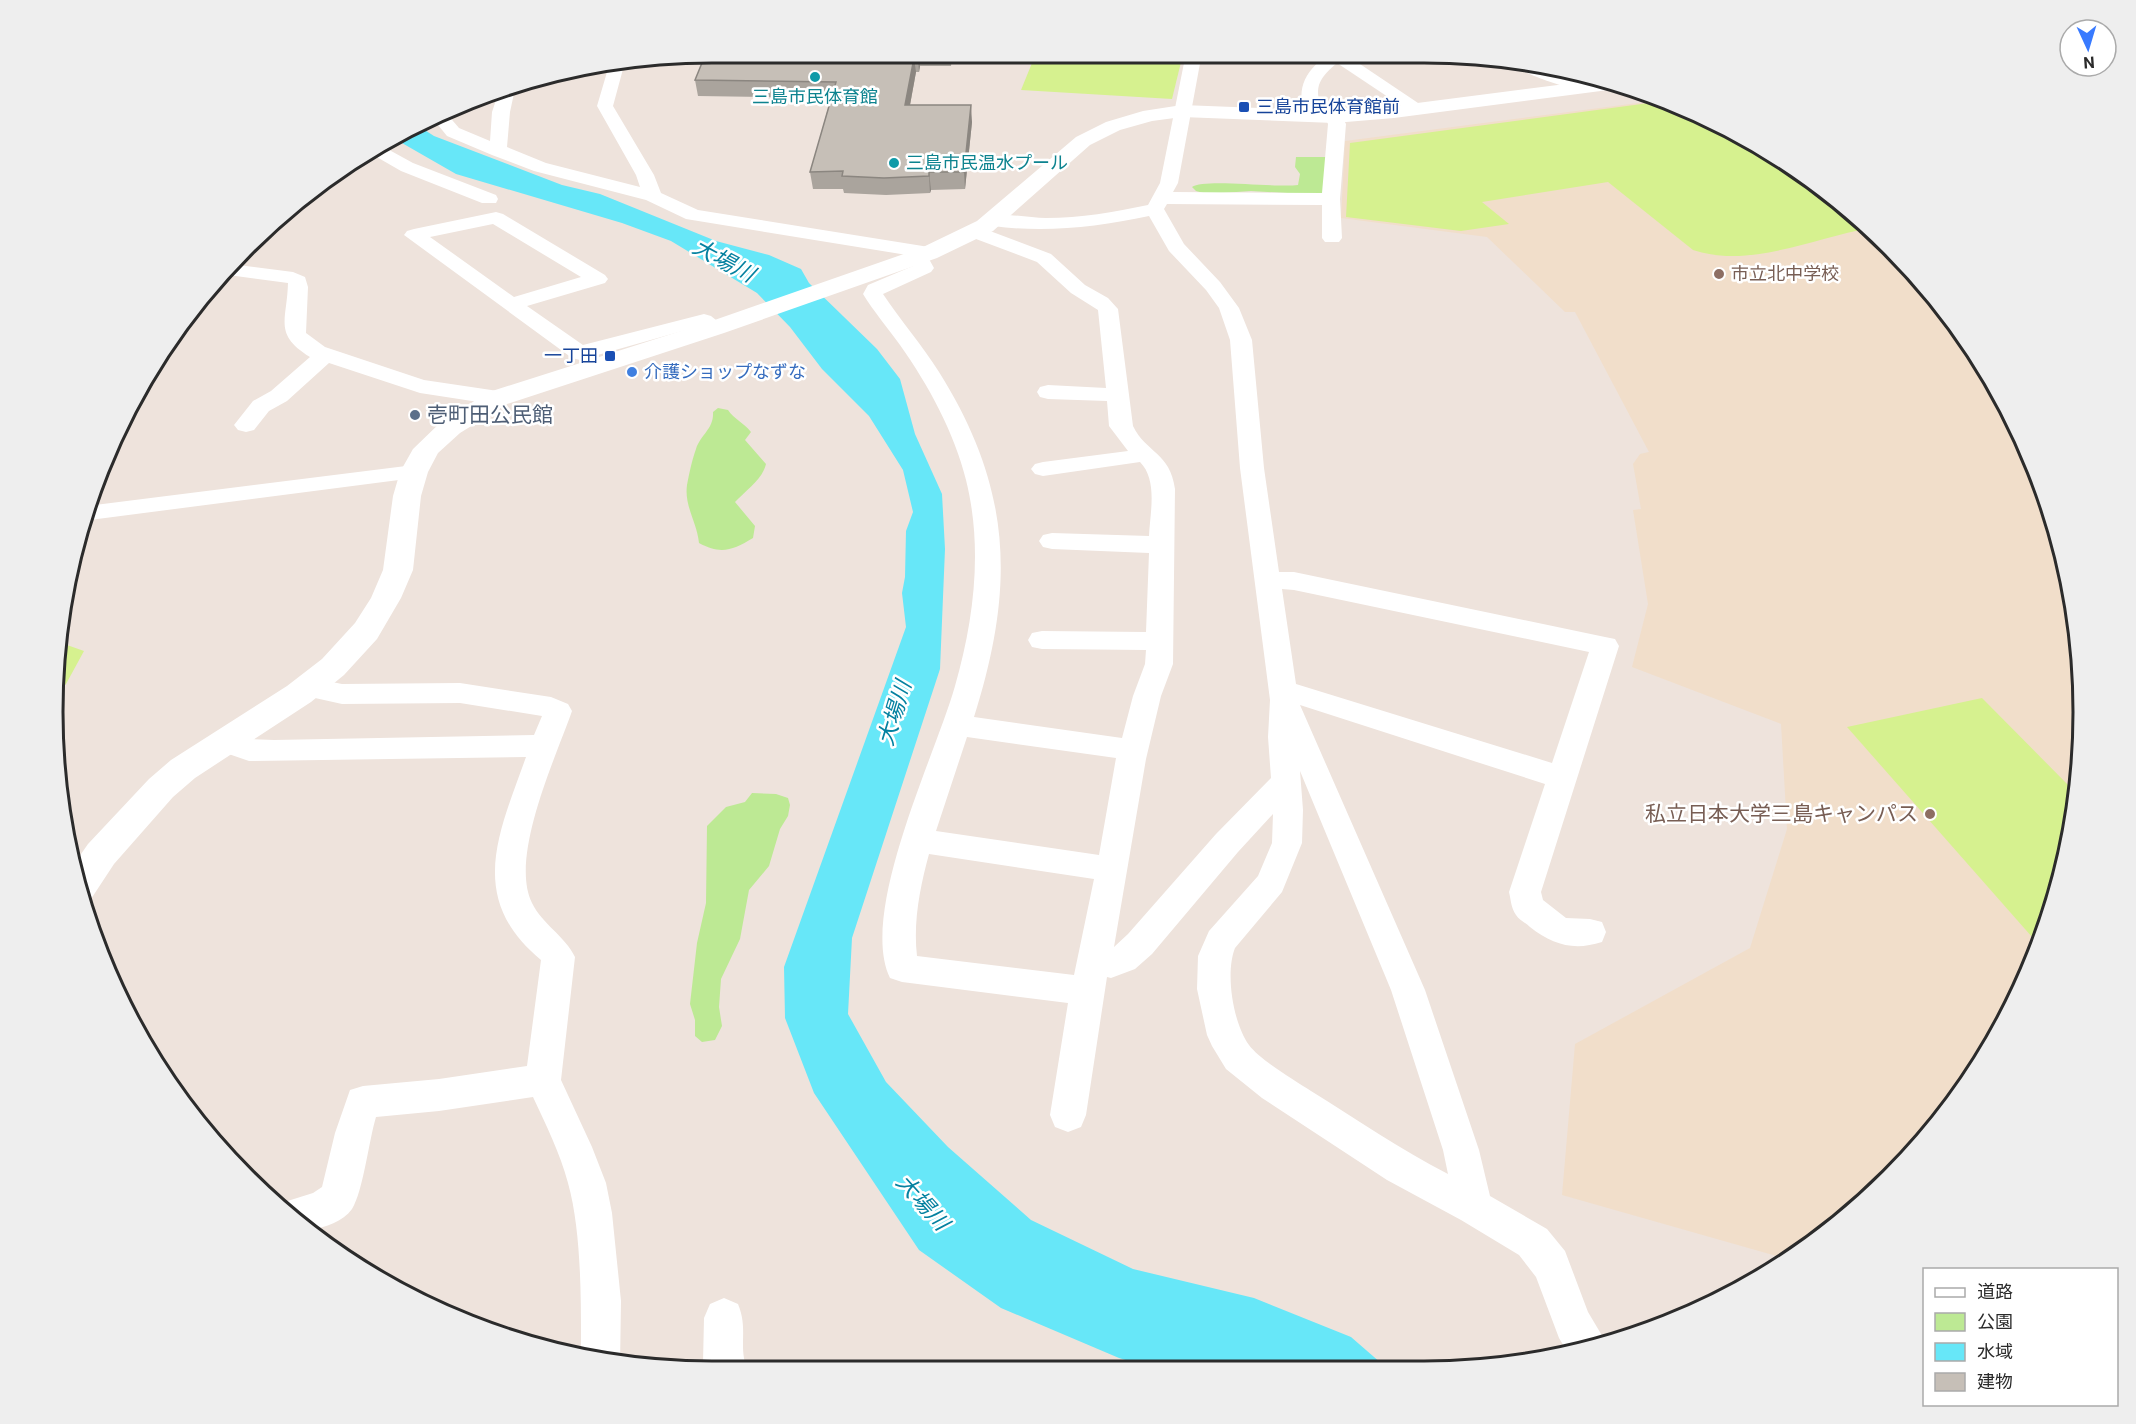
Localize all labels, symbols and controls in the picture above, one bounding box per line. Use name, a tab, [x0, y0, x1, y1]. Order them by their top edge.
north arrow	[2058, 18, 2118, 78]
text: N	[2083, 53, 2095, 72]
marker: 三島市民体育館	[808, 70, 822, 84]
place label: 三島市民体育館	[752, 86, 878, 107]
place label: 三島市民体育館前	[1256, 96, 1400, 117]
marker: 三島市民体育館前	[1237, 100, 1251, 114]
place label: 三島市民温水プール	[906, 152, 1068, 173]
marker: 三島市民温水プール	[887, 156, 901, 170]
water label: 大場川	[689, 234, 761, 288]
place label: 市立北中学校	[1731, 263, 1839, 284]
marker: 市立北中学校	[1712, 267, 1726, 281]
place label: 一丁田	[544, 345, 598, 366]
marker: 一丁田	[603, 349, 617, 363]
place label: 介護ショップなずな	[644, 361, 806, 382]
marker: 介護ショップなずな	[625, 365, 639, 379]
place label: 壱町田公民館	[427, 403, 553, 427]
marker: 壱町田公民館	[408, 408, 422, 422]
water label: 大場川	[873, 676, 917, 748]
place label: 私立日本大学三島キャンパス	[1645, 802, 1918, 826]
marker: 私立日本大学三島キャンパス	[1923, 807, 1937, 821]
water label: 大場川	[891, 1169, 955, 1237]
legend	[1923, 1268, 2118, 1406]
text: 道路	[1977, 1281, 2013, 1302]
text: 公園	[1977, 1311, 2013, 1332]
text: 水域	[1977, 1341, 2013, 1362]
text: 建物	[1977, 1371, 2013, 1392]

